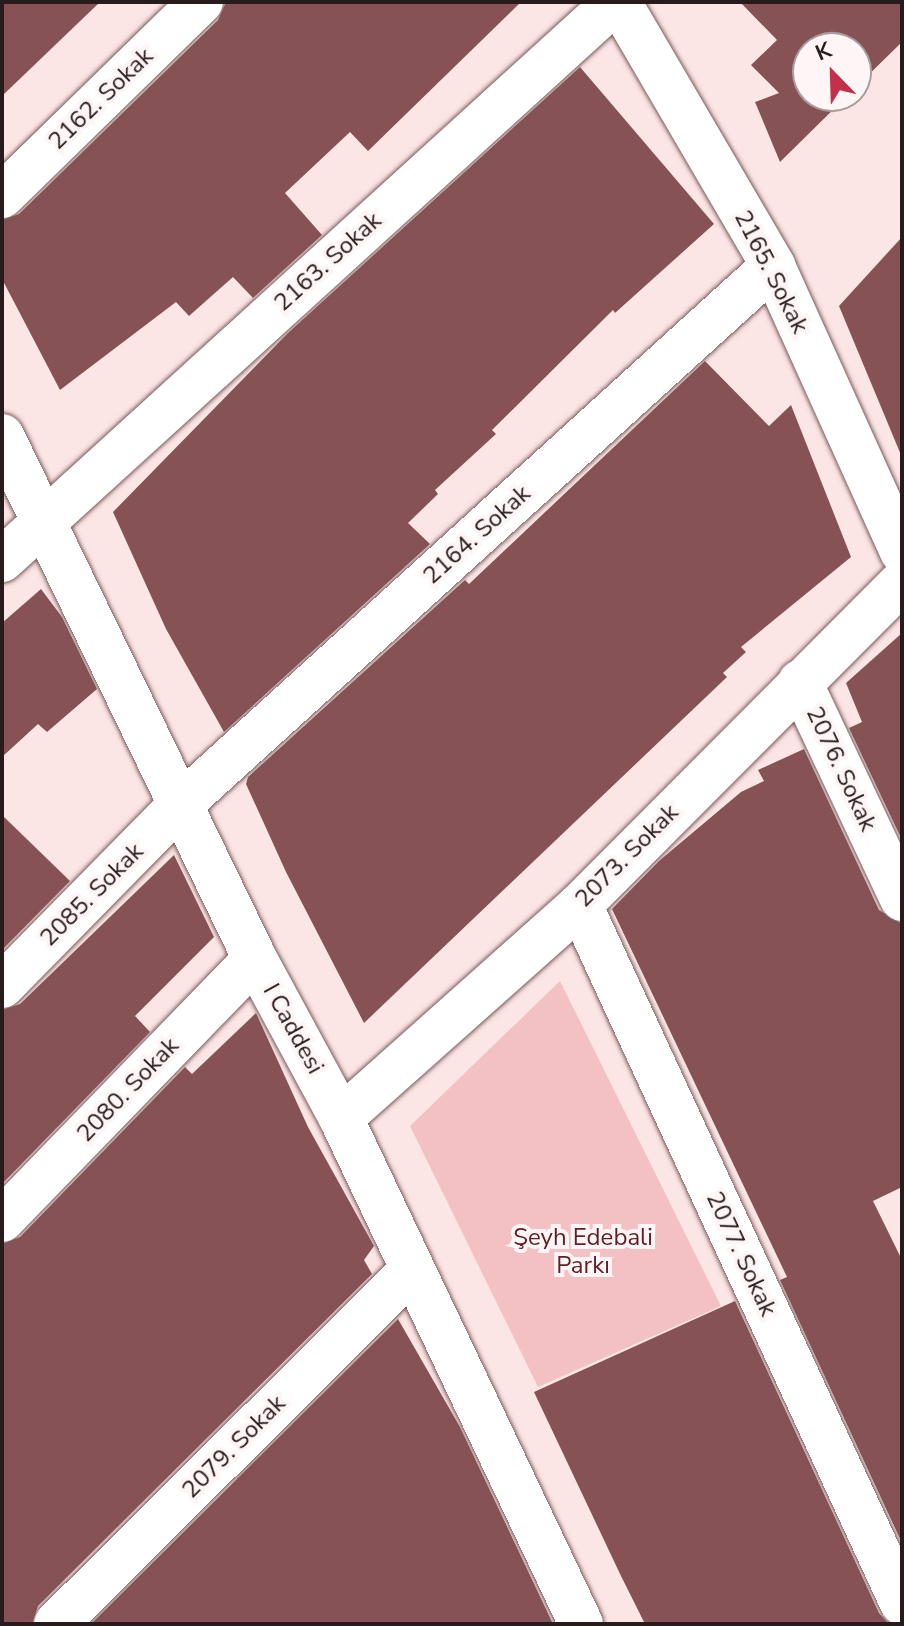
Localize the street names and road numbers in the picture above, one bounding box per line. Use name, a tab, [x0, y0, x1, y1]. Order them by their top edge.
street label: 2162. Sokak	[43, 42, 159, 156]
street label: 2163. Sokak	[269, 206, 387, 318]
street label: 2165. Sokak	[728, 206, 814, 338]
street label: 2164. Sokak	[418, 479, 536, 591]
street label: 2076. Sokak	[800, 702, 882, 836]
street label: 2073. Sokak	[569, 798, 685, 914]
street label: 2085. Sokak	[34, 837, 150, 953]
street label: I Caddesi	[256, 979, 330, 1079]
street label: 2080. Sokak	[71, 1032, 185, 1148]
street label: 2077. Sokak	[700, 1187, 782, 1321]
street label: 2079. Sokak	[176, 1389, 292, 1505]

